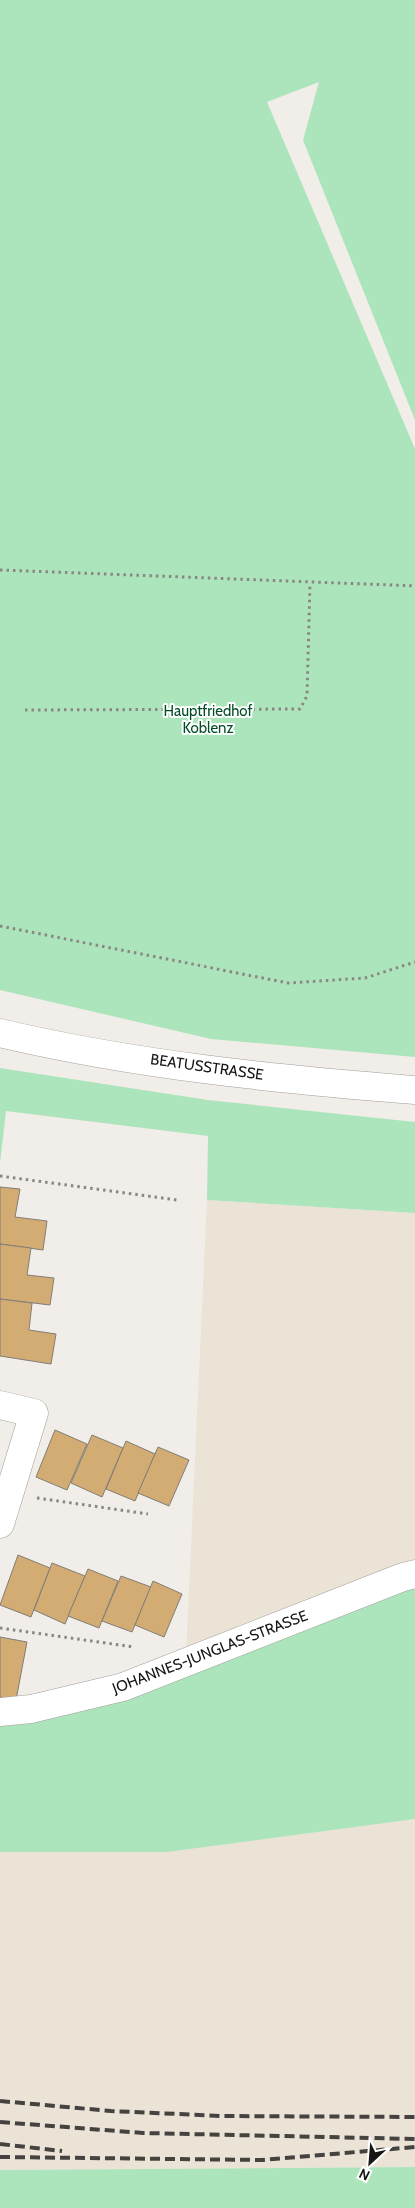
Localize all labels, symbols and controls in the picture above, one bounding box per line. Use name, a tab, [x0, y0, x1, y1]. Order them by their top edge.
park label: Hauptfriedhof Koblenz	[164, 702, 253, 737]
street label: BEATUSSTRASSE	[149, 1050, 265, 1084]
street label: JOHANNES-JUNGLAS-STRASSE	[109, 1606, 310, 1698]
north arrow	[345, 2138, 395, 2188]
text: N	[356, 2164, 373, 2185]

